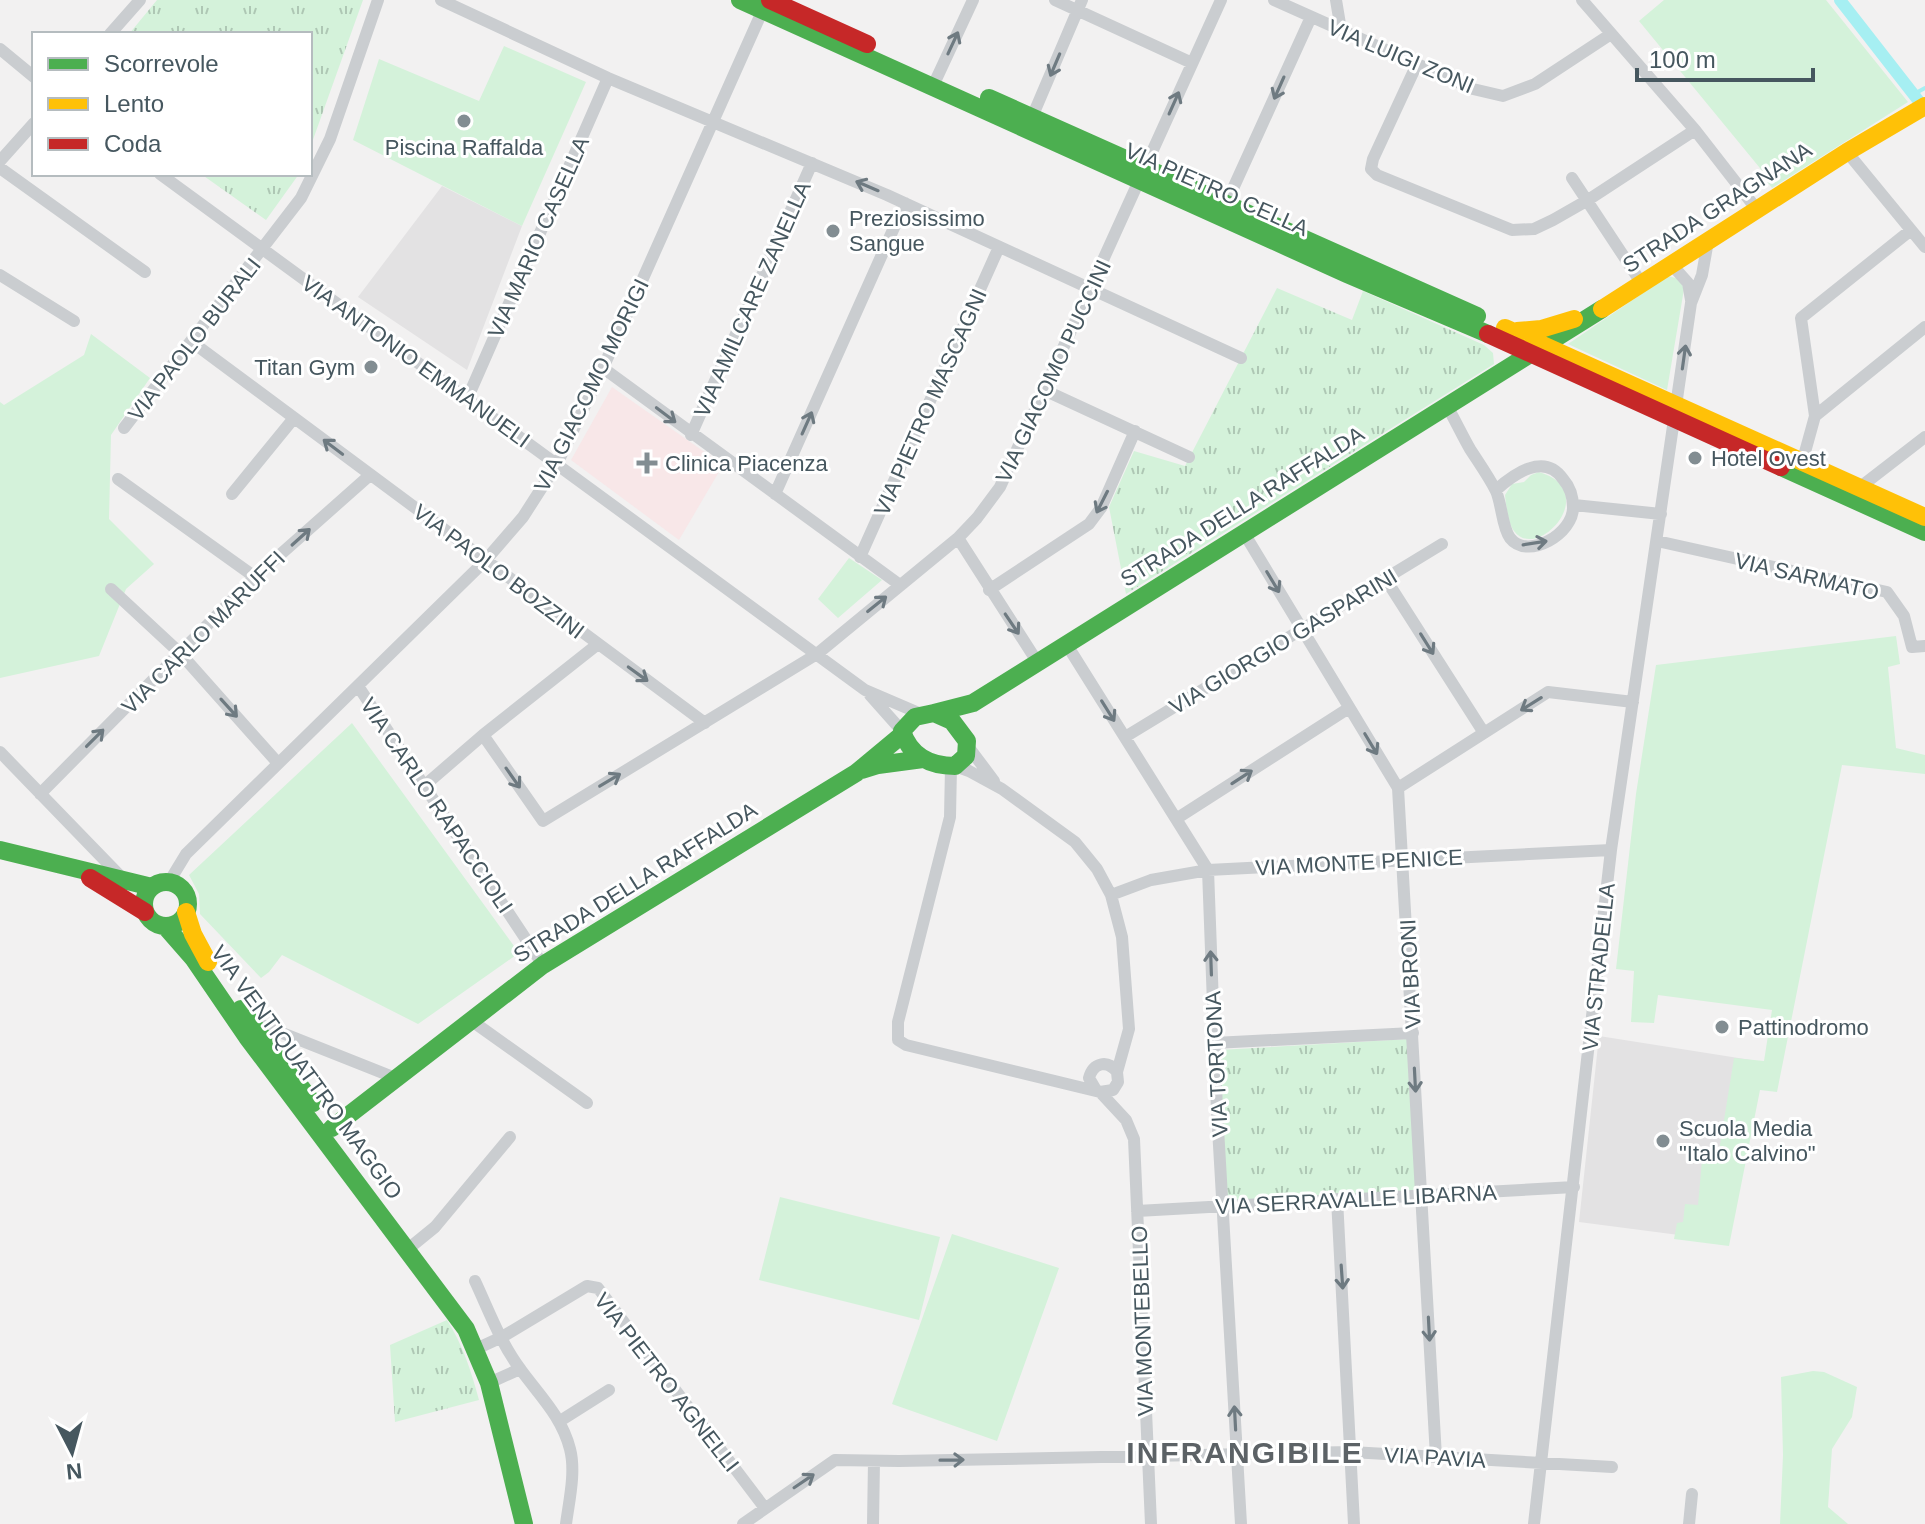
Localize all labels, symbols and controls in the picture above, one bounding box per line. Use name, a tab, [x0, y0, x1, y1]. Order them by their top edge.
street label: VIA LUIGI ZONI	[1324, 14, 1478, 99]
one-way arrow	[946, 31, 961, 55]
legend	[32, 32, 312, 176]
scale bar	[1637, 32, 1813, 82]
text: 100 m	[1649, 46, 1716, 73]
text: Scorrevole	[104, 50, 219, 77]
one-way arrow	[1046, 52, 1061, 76]
one-way arrow	[1271, 76, 1286, 100]
text: Lento	[104, 90, 164, 117]
one-way arrow	[1168, 91, 1183, 116]
marker: Piscina Raffalda	[455, 112, 473, 130]
text: Coda	[104, 130, 162, 157]
street label: VIA MARIO CASELLA	[483, 132, 594, 342]
place label: Piscina Raffalda	[385, 135, 544, 160]
street label: STRADA GRAGNANA	[1618, 137, 1817, 278]
street label: VIA PIETRO CELLA	[1121, 138, 1313, 241]
street label: VIA AMILCARE ZANELLA	[689, 177, 816, 421]
one-way arrow	[855, 178, 880, 193]
place label: Preziosissimo Sangue	[849, 206, 985, 256]
marker: Preziosissimo Sangue	[824, 222, 842, 240]
street label: VIA PAOLO BURALI	[123, 253, 266, 426]
street label: VIA GIACOMO PUCCINI	[991, 256, 1116, 487]
street label: VIA ANTONIO EMMANUELI	[297, 270, 535, 453]
street label: VIA GIACOMO MORIGI	[529, 275, 654, 496]
street label: VIA PIETRO MASCAGNI	[869, 285, 992, 520]
one-way arrow	[1677, 345, 1692, 370]
place label: Titan Gym	[254, 355, 355, 380]
marker: Titan Gym	[362, 358, 380, 376]
one-way arrow	[654, 407, 676, 424]
one-way arrow	[800, 412, 815, 436]
street label: STRADA DELLA RAFFALDA	[1116, 421, 1369, 592]
one-way arrow	[323, 439, 344, 456]
place label: Hotel Ovest	[1711, 446, 1826, 471]
marker: Hotel Ovest	[1686, 449, 1704, 467]
place label: Clinica Piacenza	[665, 451, 828, 476]
marker: Clinica Piacenza	[636, 452, 658, 474]
one-way arrow	[1094, 490, 1110, 513]
street label: VIA PAOLO BOZZINI	[408, 499, 589, 644]
one-way arrow	[290, 528, 310, 546]
one-way arrow	[1522, 535, 1547, 550]
street label: VIA CARLO MARUFFI	[117, 546, 290, 719]
street label: VIA SARMATO	[1732, 548, 1881, 605]
street label: VIA GIORGIO GASPARINI	[1165, 563, 1402, 719]
one-way arrow	[1265, 570, 1281, 593]
one-way arrow	[866, 595, 887, 613]
one-way arrow	[1004, 613, 1021, 635]
one-way arrow	[1420, 632, 1436, 655]
one-way arrow	[627, 665, 648, 682]
street label: VIA CARLO RAPACCIOLI	[355, 693, 518, 918]
one-way arrow	[1520, 695, 1542, 712]
one-way arrow	[219, 697, 237, 717]
one-way arrow	[1101, 699, 1117, 722]
one-way arrow	[85, 729, 104, 748]
one-way arrow	[1363, 732, 1379, 755]
one-way arrow	[505, 766, 522, 788]
one-way arrow	[1230, 768, 1252, 785]
one-way arrow	[598, 772, 621, 788]
street label: STRADA DELLA RAFFALDA	[509, 797, 762, 968]
street label: VIA MONTE PENICE	[1255, 845, 1463, 880]
street label: VIA STRADELLA	[1577, 882, 1620, 1052]
street label: VIA BRONI	[1395, 918, 1426, 1030]
street label: VIA VENTIQUATTRO MAGGIO	[206, 941, 407, 1204]
one-way arrow	[1204, 950, 1219, 977]
street label: VIA TORTONA	[1200, 990, 1233, 1138]
place label: Pattinodromo	[1738, 1015, 1869, 1040]
marker: Pattinodromo	[1713, 1018, 1731, 1036]
one-way arrow	[1408, 1066, 1423, 1093]
place label: Scuola Media "Italo Calvino"	[1679, 1116, 1816, 1166]
marker: Scuola Media "Italo Calvino"	[1654, 1132, 1672, 1150]
street label: VIA SERRAVALLE LIBARNA	[1215, 1180, 1498, 1219]
street label: VIA MONTEBELLO	[1127, 1225, 1158, 1417]
one-way arrow	[1335, 1263, 1350, 1290]
street label: VIA PIETRO AGNELLI	[589, 1288, 744, 1477]
one-way arrow	[1422, 1315, 1437, 1342]
one-way arrow	[1227, 1405, 1242, 1432]
north arrow	[32, 1412, 112, 1492]
district label: INFRANGIBILE	[1126, 1436, 1364, 1469]
street label: VIA PAVIA	[1383, 1442, 1487, 1473]
one-way arrow	[938, 1453, 965, 1468]
text: N	[65, 1458, 83, 1485]
one-way arrow	[793, 1472, 815, 1489]

